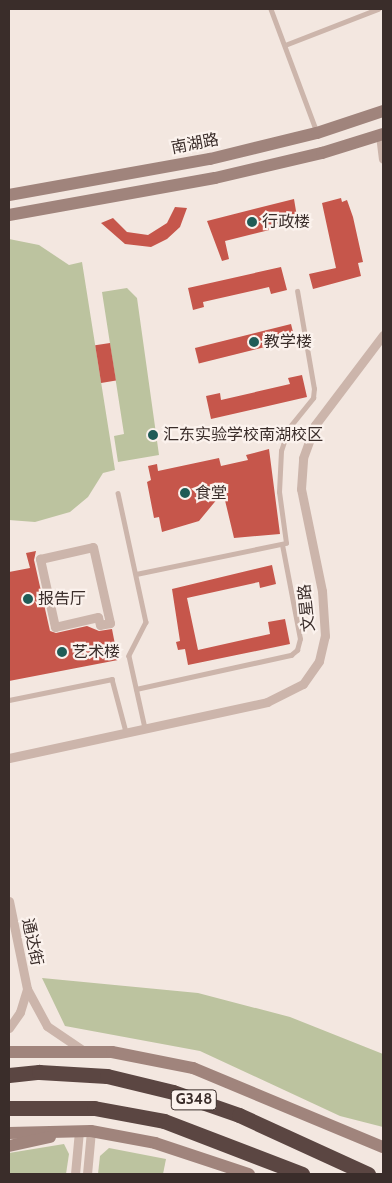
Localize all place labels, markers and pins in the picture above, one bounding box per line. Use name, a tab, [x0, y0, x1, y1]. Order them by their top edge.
place label: 行政楼	[262, 212, 310, 232]
marker: 行政楼	[246, 216, 258, 228]
place label: 教学楼	[264, 332, 312, 352]
marker: 教学楼	[248, 336, 260, 348]
place label: 汇东实验学校南湖校区	[163, 425, 323, 445]
marker: 汇东实验学校南湖校区	[147, 429, 159, 441]
place label: 食堂	[195, 483, 227, 503]
marker: 食堂	[179, 487, 191, 499]
place label: 报告厅	[38, 589, 86, 609]
marker: 报告厅	[22, 593, 34, 605]
place label: 艺术楼	[72, 642, 120, 662]
marker: 艺术楼	[56, 646, 68, 658]

